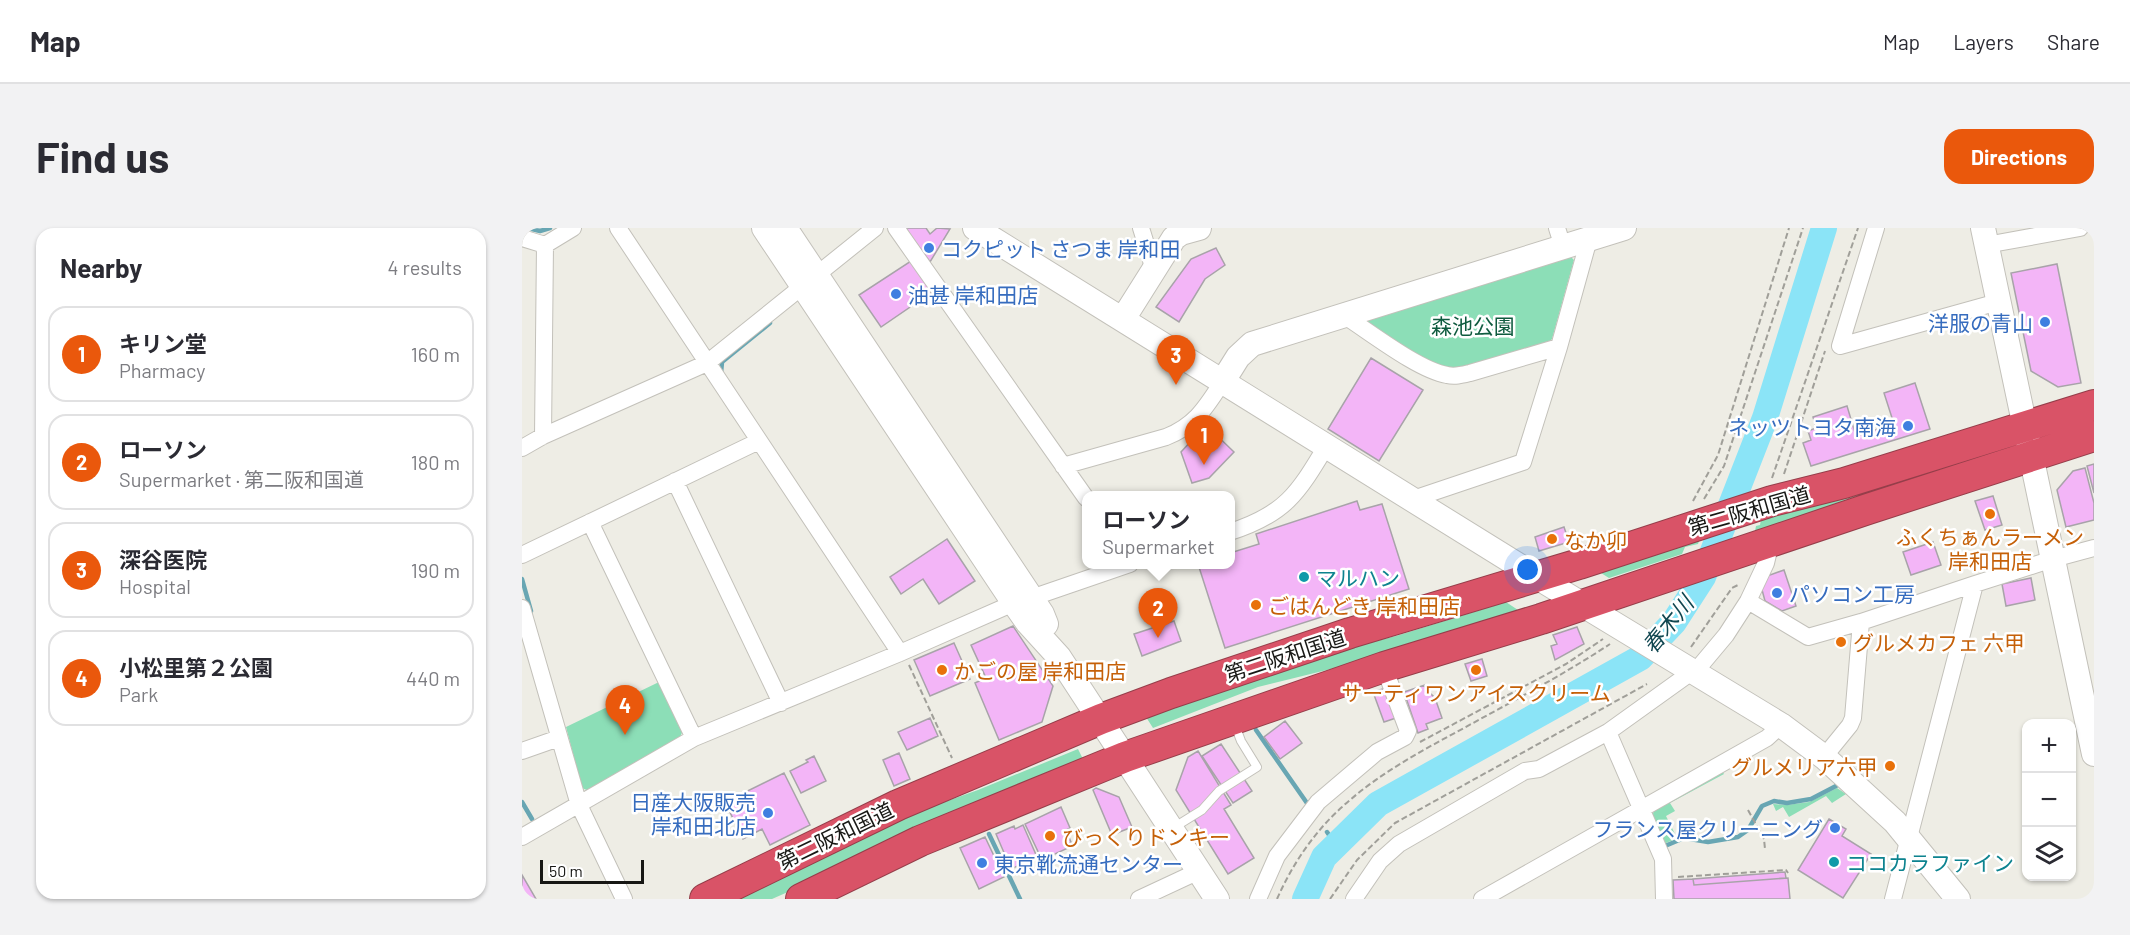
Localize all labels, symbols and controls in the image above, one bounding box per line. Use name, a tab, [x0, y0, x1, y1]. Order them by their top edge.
text: Map	[30, 24, 81, 58]
text: Map	[1883, 29, 1920, 54]
text: Layers	[1953, 29, 2014, 54]
text: Share	[2047, 29, 2100, 54]
button: Directions	[1944, 129, 2094, 184]
text: Find us	[36, 131, 169, 181]
place label: コクピット さつま 岸和田	[941, 236, 1180, 261]
marker: コクピット さつま 岸和田	[922, 241, 936, 255]
text: Nearby	[60, 252, 142, 283]
text: 4 results	[387, 255, 462, 279]
place label: 油甚 岸和田店	[908, 282, 1038, 307]
marker: 油甚 岸和田店	[889, 287, 903, 301]
place label: 洋服の青山	[1928, 310, 2033, 335]
park label: 森池公園	[1431, 313, 1515, 338]
marker: 洋服の青山	[2038, 315, 2052, 329]
text: キリン堂	[119, 330, 207, 356]
pin: 3	[1156, 336, 1196, 385]
text: 1	[78, 342, 85, 366]
text: 160 m	[411, 342, 460, 366]
text: Pharmacy	[119, 358, 205, 382]
place label: ネッツトヨタ南海	[1728, 414, 1896, 439]
pin: 1	[1184, 416, 1224, 465]
marker: ネッツトヨタ南海	[1901, 419, 1915, 433]
text: ローソン	[119, 436, 207, 462]
text: 2	[76, 450, 87, 474]
text: 180 m	[411, 450, 460, 474]
text: Supermarket · 第二阪和国道	[119, 467, 364, 491]
street label: 第二阪和国道	[1685, 481, 1813, 539]
popup	[1082, 491, 1235, 569]
text: ローソン	[1102, 506, 1190, 532]
marker: ふくちぁんラーメン 岸和田店	[1983, 507, 1997, 521]
place label: ふくちぁんラーメン 岸和田店	[1896, 524, 2084, 573]
place label: なか卯	[1564, 527, 1627, 552]
marker: なか卯	[1545, 532, 1559, 546]
text: Supermarket	[1102, 534, 1215, 558]
text: 深谷医院	[119, 546, 207, 572]
your location	[1513, 555, 1542, 584]
text: 3	[76, 558, 87, 582]
text: 190 m	[411, 558, 460, 582]
place label: マルハン	[1316, 565, 1400, 590]
marker: マルハン	[1297, 570, 1311, 584]
text: Hospital	[119, 574, 191, 598]
place label: パソコン工房	[1789, 581, 1915, 606]
marker: パソコン工房	[1770, 586, 1784, 600]
pin: 2	[1138, 588, 1178, 638]
water label: 春木川	[1636, 589, 1699, 658]
place label: ごはんどき 岸和田店	[1268, 593, 1460, 618]
marker: ごはんどき 岸和田店	[1249, 598, 1263, 612]
street label: 第二阪和国道	[1221, 624, 1349, 686]
place label: グルメカフェ 六甲	[1853, 630, 2025, 655]
marker: グルメカフェ 六甲	[1834, 635, 1848, 649]
text: 小松里第２公園	[119, 654, 273, 680]
place label: かごの屋 岸和田店	[954, 658, 1126, 683]
marker: かごの屋 岸和田店	[935, 663, 949, 677]
marker: サーティワンアイスクリーム	[1469, 663, 1483, 677]
text: 4	[75, 666, 88, 690]
text: 440 m	[406, 666, 460, 690]
place label: サーティワンアイスクリーム	[1341, 680, 1611, 705]
text: Park	[119, 682, 158, 706]
pin: 4	[606, 686, 644, 735]
map controls	[2022, 719, 2076, 881]
button: +	[2022, 719, 2076, 773]
place label: グルメリア六甲	[1731, 754, 1878, 779]
marker: グルメリア六甲	[1883, 759, 1897, 773]
button: −	[2022, 773, 2076, 827]
place label: 日産大阪販売 岸和田北店	[630, 789, 756, 838]
street label: 第二阪和国道	[773, 796, 897, 874]
marker: 日産大阪販売 岸和田北店	[761, 806, 775, 820]
place label: フランス屋クリーニング	[1592, 816, 1823, 841]
marker: フランス屋クリーニング	[1828, 821, 1842, 835]
place label: びっくりドンキー	[1062, 824, 1230, 849]
button: layers	[2022, 827, 2076, 881]
marker: びっくりドンキー	[1043, 829, 1057, 843]
place label: ココカラファイン	[1846, 850, 2014, 875]
place label: 東京靴流通センター	[994, 851, 1183, 876]
marker: ココカラファイン	[1827, 855, 1841, 869]
marker: 東京靴流通センター	[975, 856, 989, 870]
scale bar	[540, 857, 644, 884]
text: 50 m	[549, 861, 583, 880]

